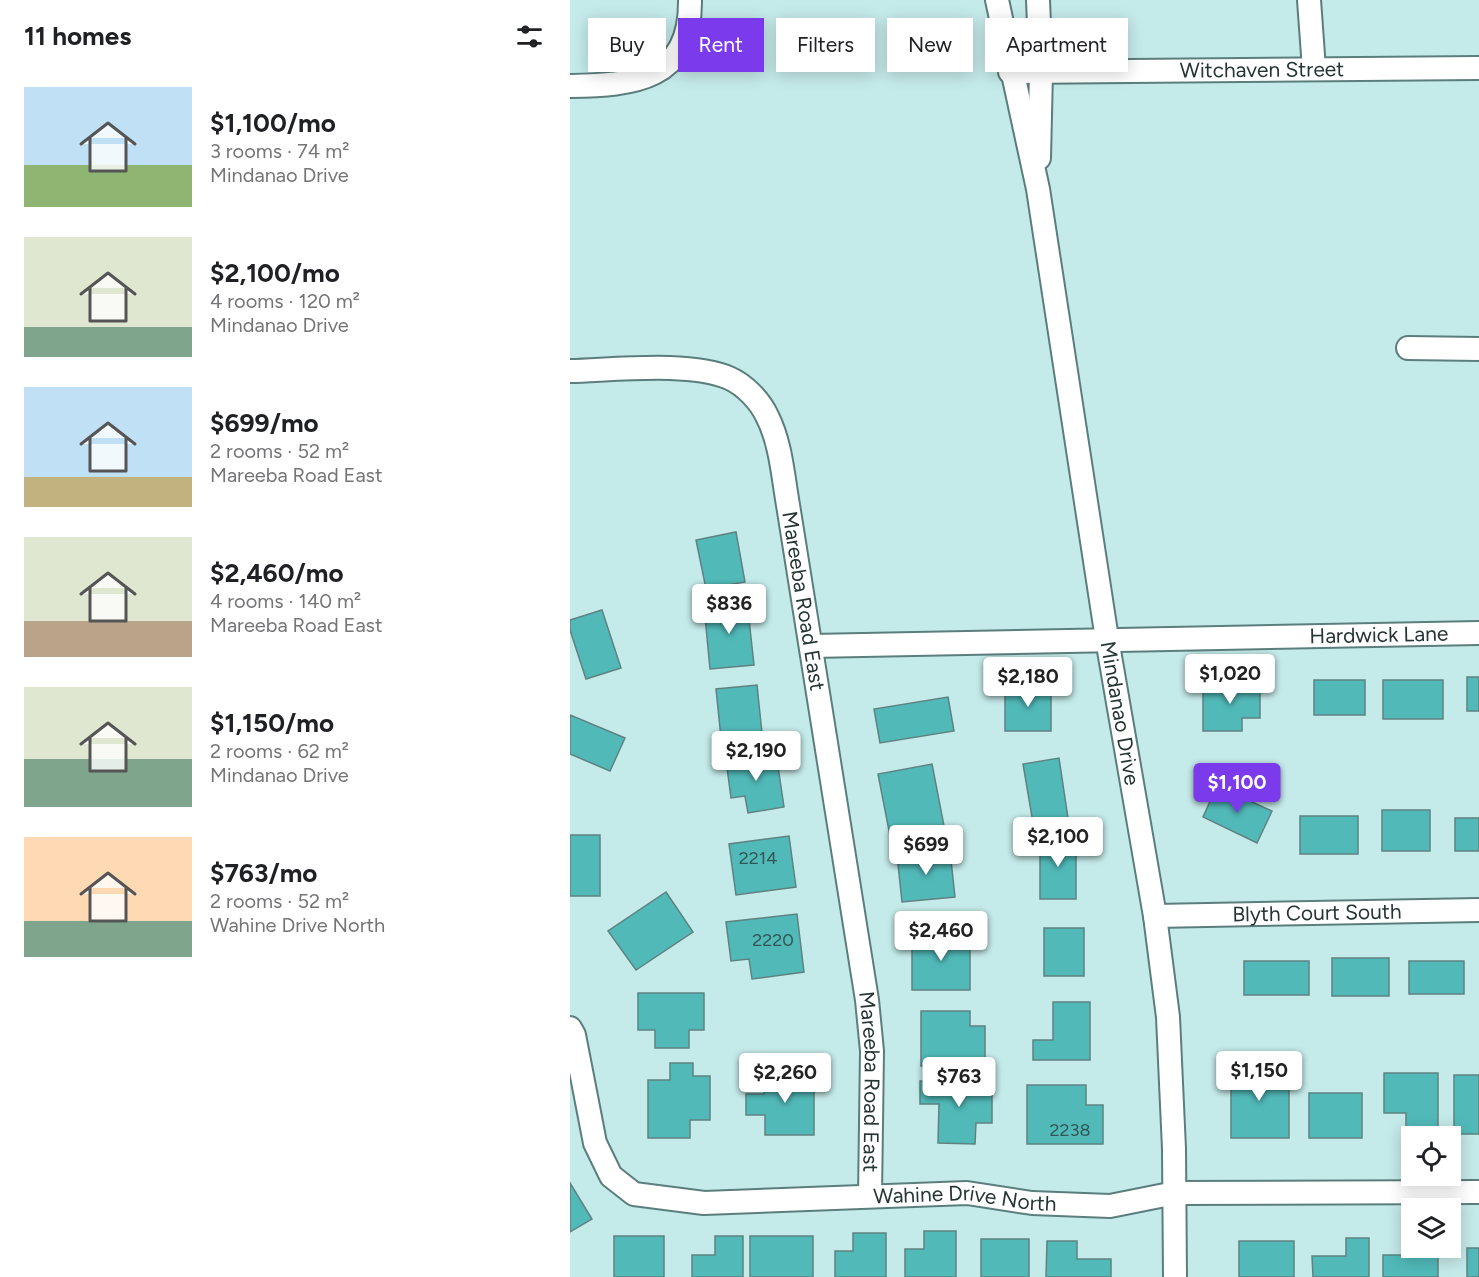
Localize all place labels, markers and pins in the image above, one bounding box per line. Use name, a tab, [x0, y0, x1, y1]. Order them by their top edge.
pin: $836	[693, 584, 765, 635]
pin: $1,020	[1181, 654, 1279, 705]
pin: $2,180	[979, 657, 1077, 708]
pin: $2,190	[707, 731, 805, 782]
pin: $1,100	[1188, 763, 1286, 814]
pin: $2,100	[1009, 817, 1107, 868]
pin: $699	[890, 825, 962, 876]
pin: $2,460	[892, 911, 990, 962]
pin: $1,150	[1210, 1051, 1308, 1102]
pin: $2,260	[736, 1053, 834, 1104]
pin: $763	[923, 1057, 995, 1108]

